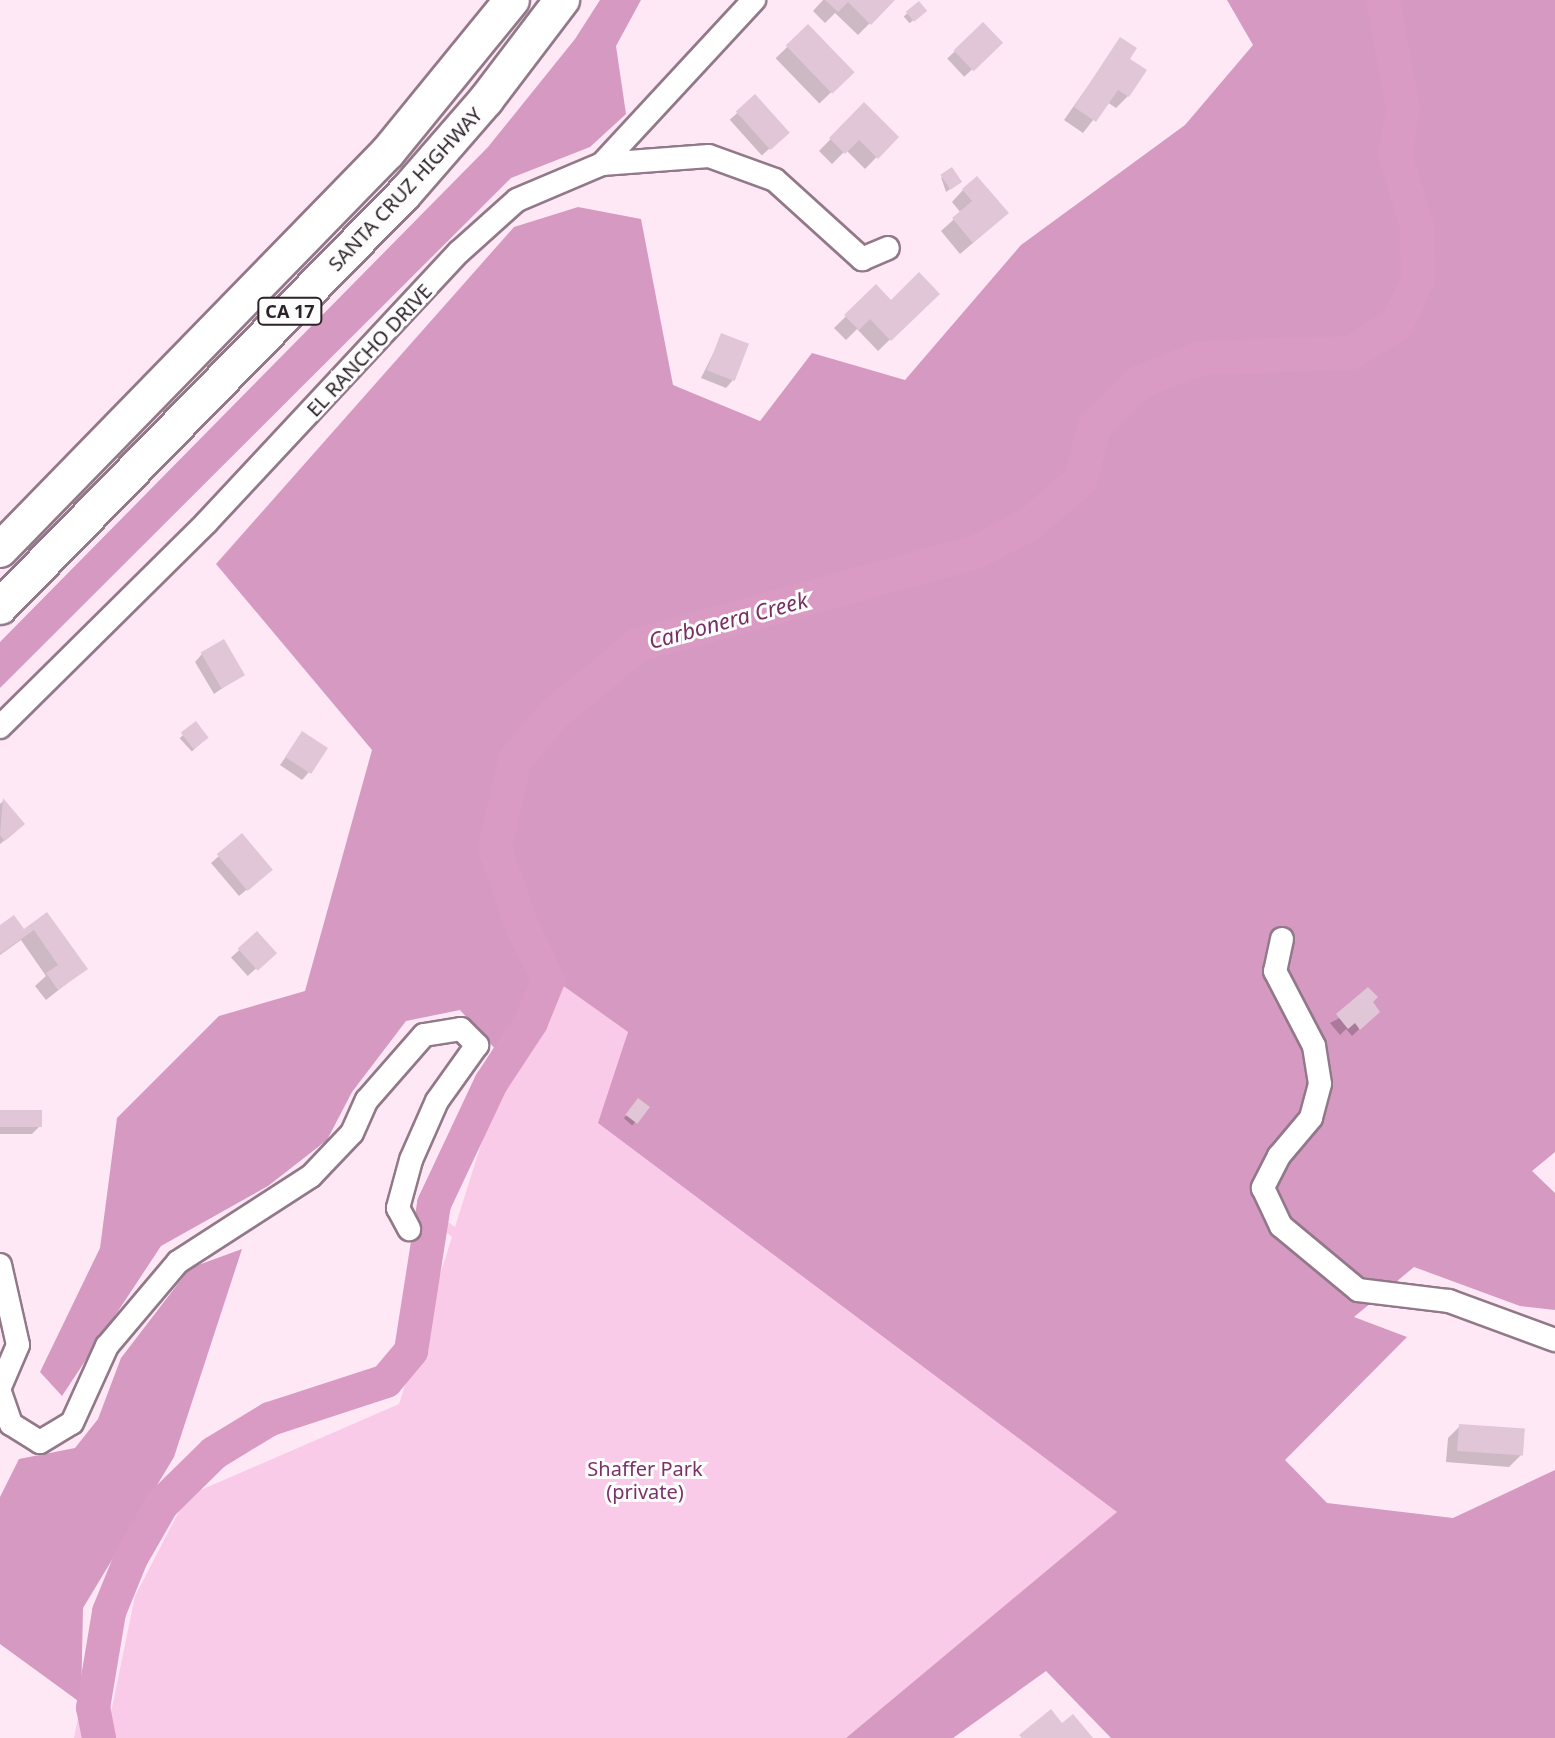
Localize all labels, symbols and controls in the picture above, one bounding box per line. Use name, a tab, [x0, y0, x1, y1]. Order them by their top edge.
street label: SANTA CRUZ HIGHWAY	[323, 102, 487, 276]
street label: EL RANCHO DRIVE	[301, 279, 437, 421]
road number: CA 17	[256, 297, 324, 325]
water label: Carbonera Creek	[646, 586, 810, 654]
park label: Shaffer Park (private)	[587, 1457, 703, 1504]

